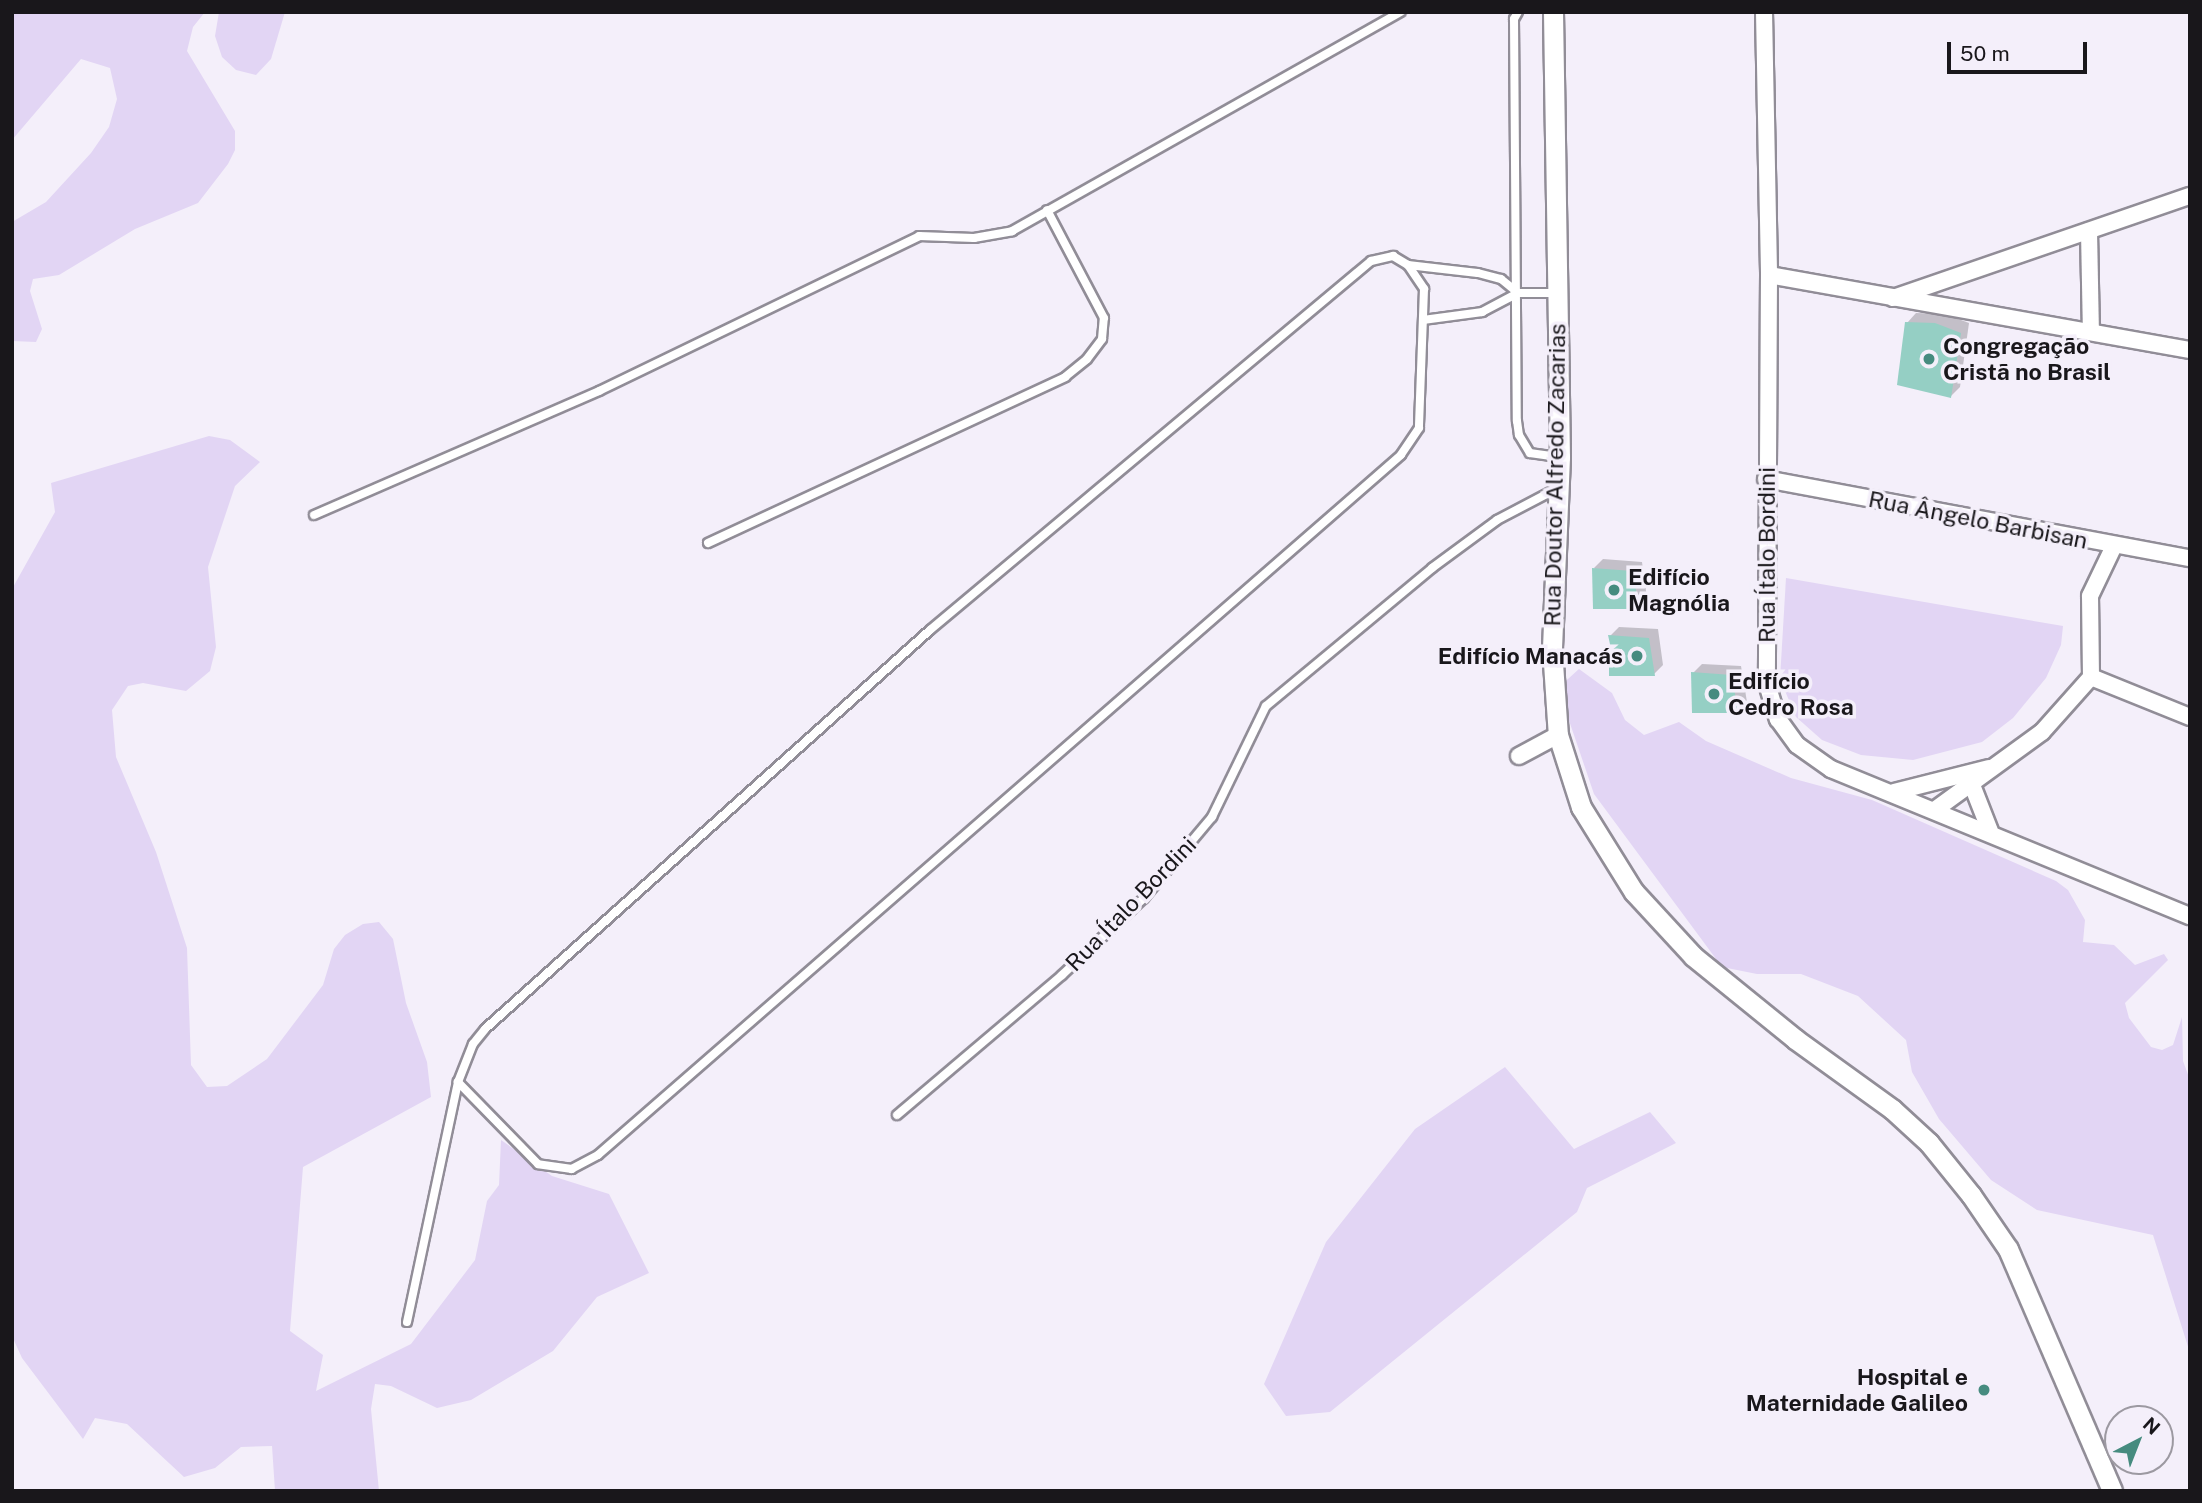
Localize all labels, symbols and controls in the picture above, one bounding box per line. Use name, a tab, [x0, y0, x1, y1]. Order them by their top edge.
scale bar	[1950, 28, 2090, 72]
text: 50 m	[1960, 41, 2010, 66]
street label: Rua Doutor Alfredo Zacarias	[1539, 323, 1571, 627]
place label: Congregação Cristã no Brasil	[1943, 332, 2111, 386]
marker: Congregação Cristã no Brasil	[1921, 351, 1937, 367]
street label: Rua Ítalo Bordini	[1753, 467, 1781, 643]
street label: Rua Ângelo Barbisan	[1866, 485, 2090, 555]
place label: Edifício Magnólia	[1628, 563, 1730, 617]
marker: Edifício Magnólia	[1606, 582, 1622, 598]
place label: Edifício Manacás	[1438, 642, 1623, 670]
marker: Edifício Manacás	[1629, 648, 1645, 664]
place label: Edifício Cedro Rosa	[1728, 667, 1854, 721]
marker: Edifício Cedro Rosa	[1706, 686, 1722, 702]
street label: Rua Ítalo Bordini	[1060, 831, 1202, 977]
place label: Hospital e Maternidade Galileo	[1746, 1363, 1968, 1417]
marker: Hospital e Maternidade Galileo	[1974, 1380, 1994, 1400]
north arrow	[2104, 1405, 2174, 1475]
text: N	[2139, 1413, 2165, 1439]

